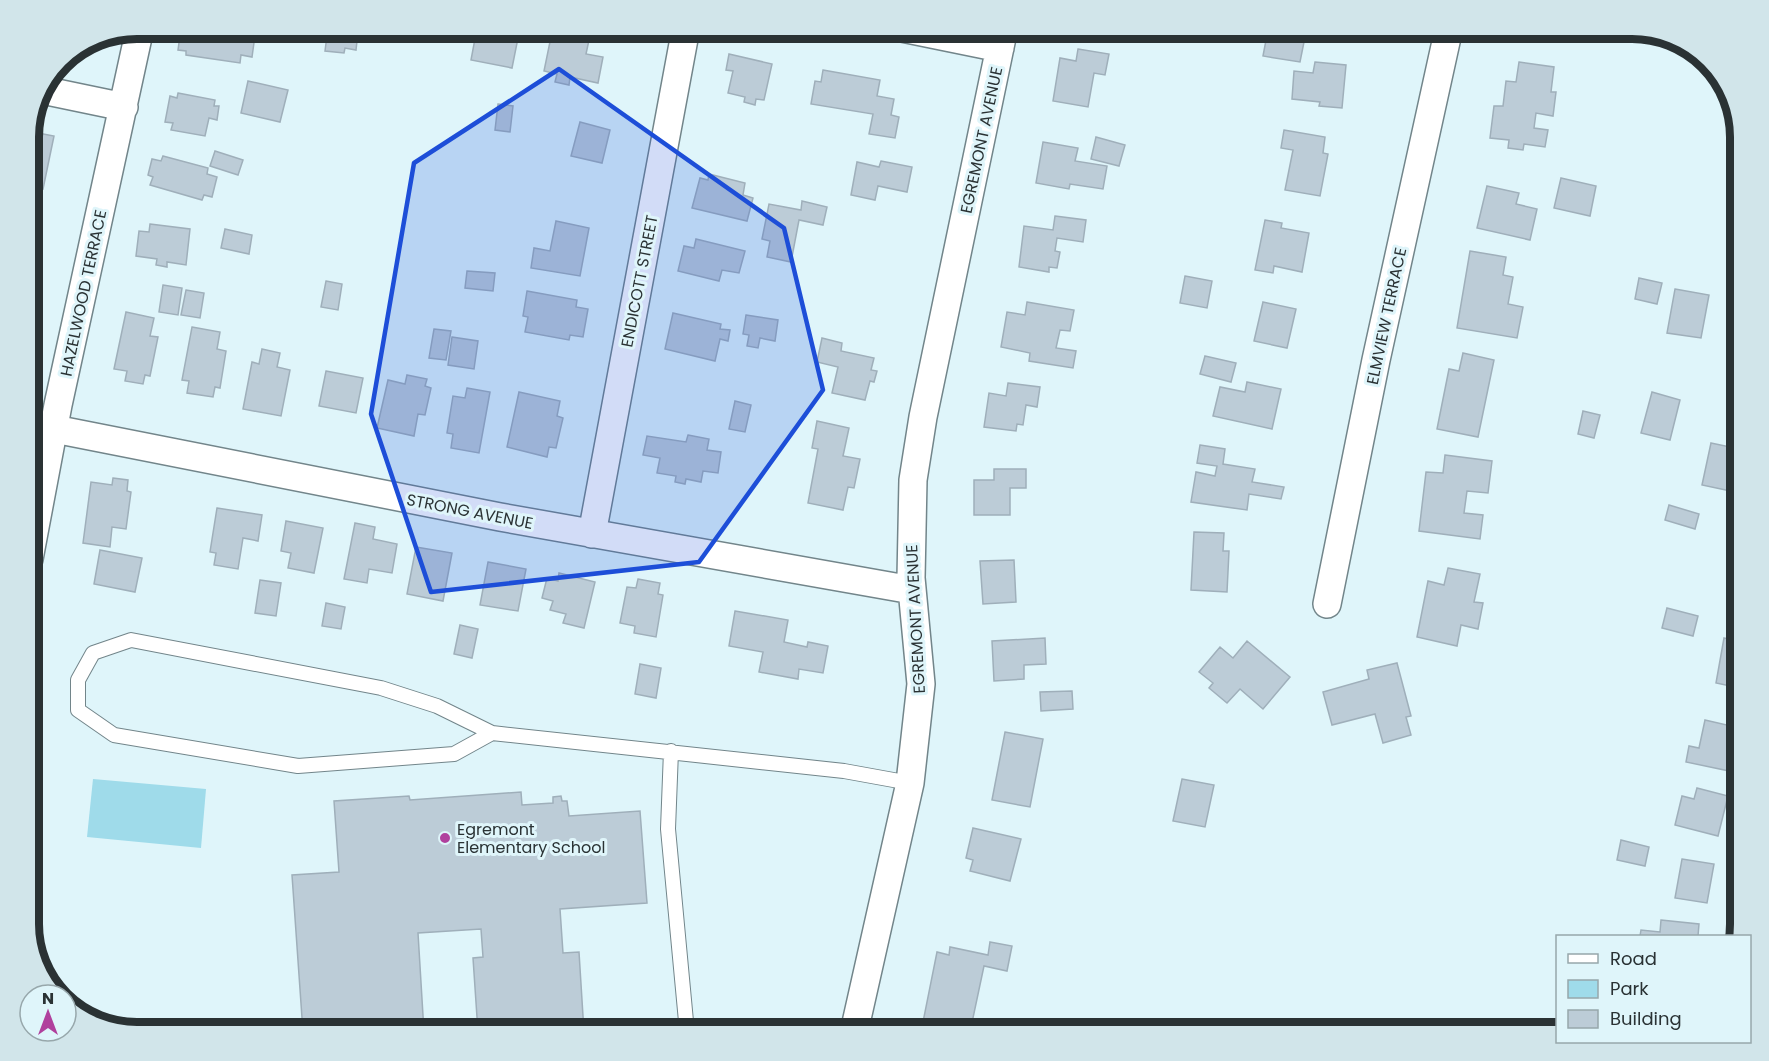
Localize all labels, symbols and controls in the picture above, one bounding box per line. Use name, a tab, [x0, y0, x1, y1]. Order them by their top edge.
street label: EGREMONT AVENUE	[955, 65, 1008, 215]
street label: HAZELWOOD TERRACE	[55, 208, 112, 378]
street label: ENDICOTT STREET	[615, 213, 664, 349]
street label: ELMVIEW TERRACE	[1361, 246, 1412, 387]
street label: STRONG AVENUE	[405, 488, 535, 535]
street label: EGREMONT AVENUE	[900, 544, 931, 694]
place label: Egremont Elementary School	[457, 818, 605, 859]
marker: Egremont Elementary School	[438, 831, 452, 845]
legend	[1556, 935, 1751, 1043]
text: Road	[1610, 946, 1657, 971]
text: Park	[1610, 976, 1649, 1001]
north arrow	[18, 983, 78, 1043]
text: N	[42, 987, 54, 1010]
text: Building	[1610, 1006, 1682, 1031]

